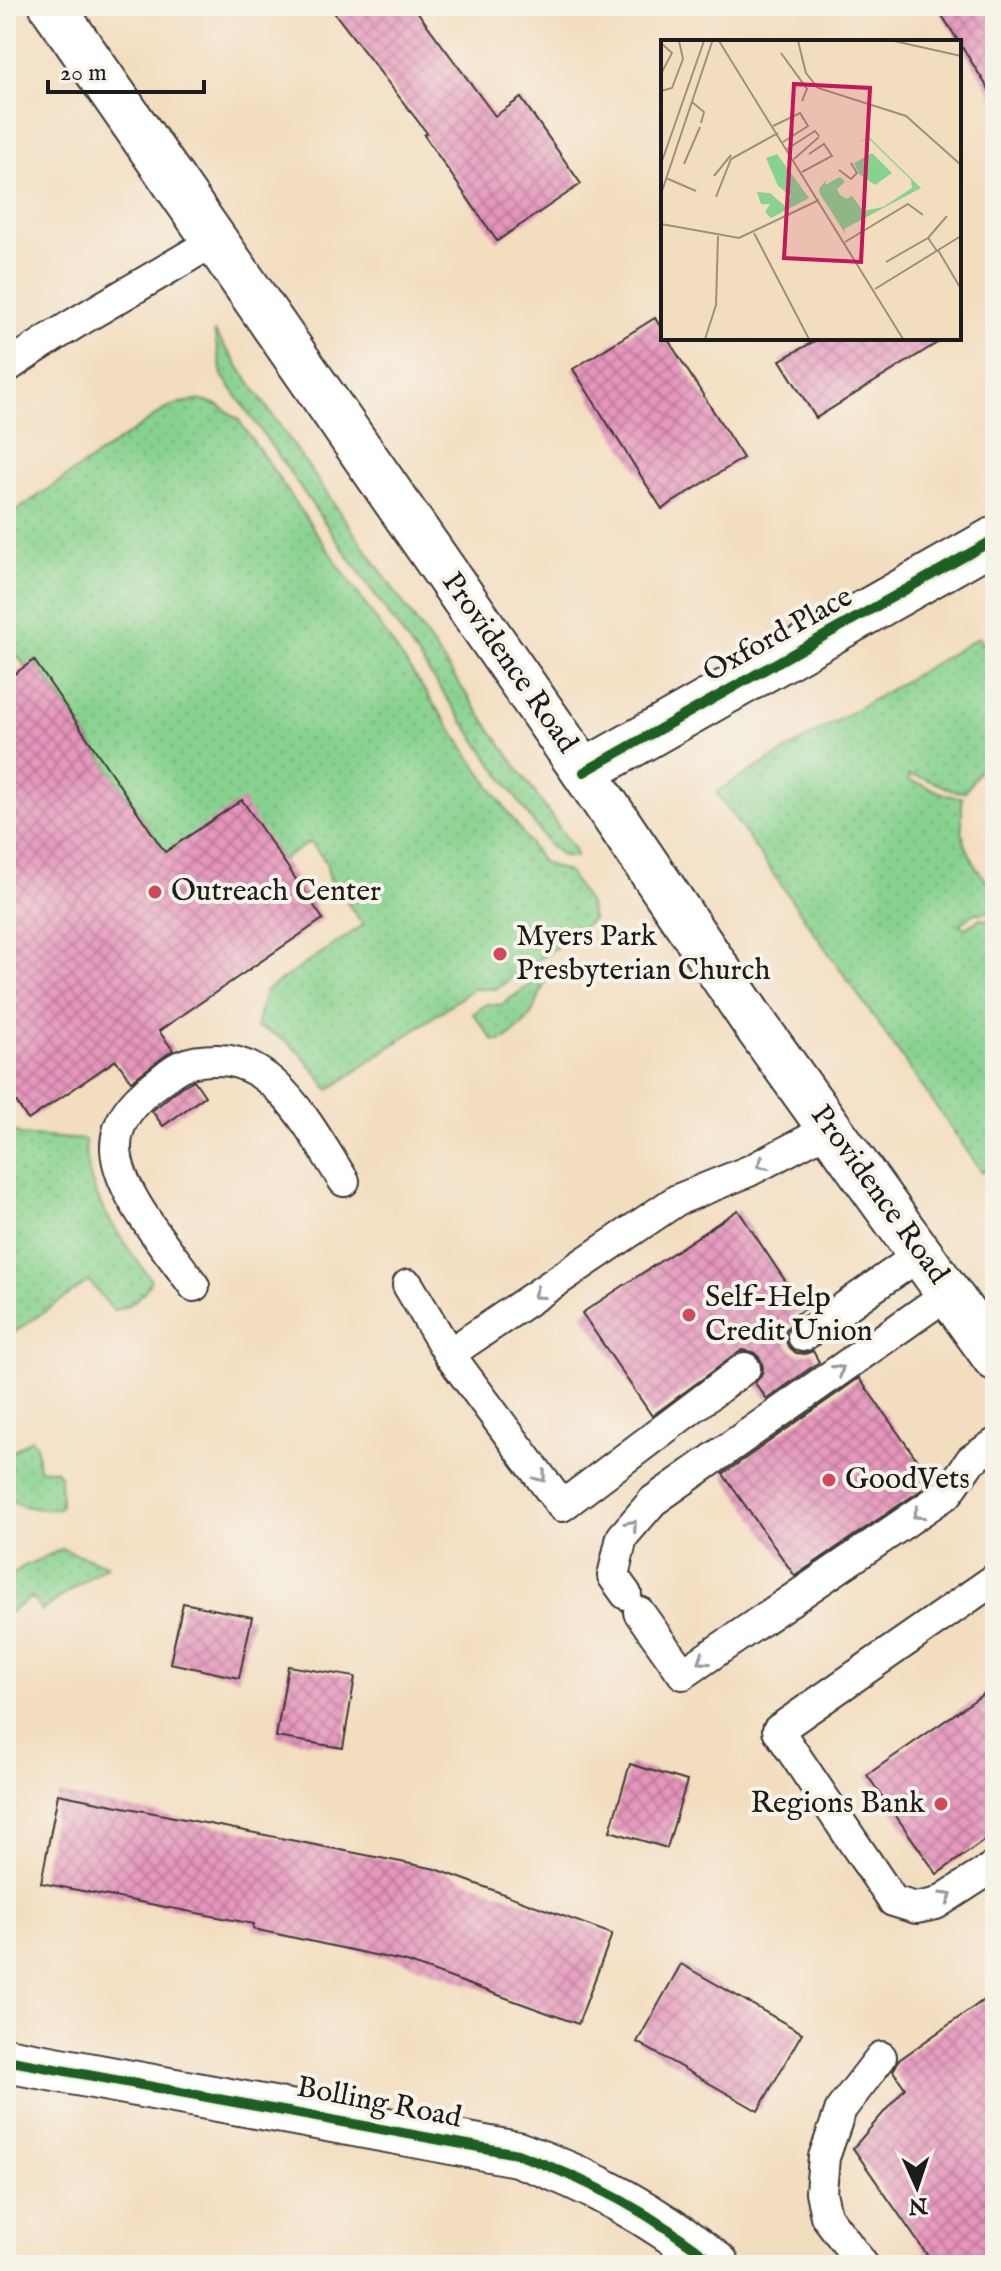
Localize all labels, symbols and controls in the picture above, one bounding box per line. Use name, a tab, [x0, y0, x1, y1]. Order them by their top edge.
inset map	[661, 40, 961, 340]
scale bar	[48, 44, 204, 94]
text: 20 m	[60, 58, 107, 89]
street label: Providence Road	[433, 565, 586, 762]
street label: Oxford Place	[697, 578, 859, 692]
place label: Outreach Center	[171, 873, 381, 911]
marker: Outreach Center	[146, 883, 164, 901]
place label: Myers Park Presbyterian Church	[516, 918, 770, 990]
marker: Myers Park Presbyterian Church	[491, 945, 509, 963]
street label: Providence Road	[801, 1098, 957, 1293]
one-way arrow	[755, 1155, 770, 1170]
place label: Self-Help Credit Union	[705, 1279, 872, 1351]
one-way arrow	[532, 1284, 546, 1299]
marker: Self-Help Credit Union	[680, 1306, 698, 1324]
one-way arrow	[831, 1365, 845, 1380]
place label: GoodVets	[845, 1461, 970, 1499]
one-way arrow	[531, 1468, 545, 1482]
marker: GoodVets	[820, 1471, 838, 1489]
one-way arrow	[912, 1504, 926, 1519]
one-way arrow	[622, 1519, 637, 1534]
one-way arrow	[697, 1650, 712, 1665]
place label: Regions Bank	[750, 1785, 926, 1823]
marker: Regions Bank	[932, 1795, 950, 1813]
one-way arrow	[938, 1892, 953, 1907]
street label: Bolling Road	[293, 2068, 466, 2138]
north arrow	[877, 2147, 957, 2227]
text: N	[908, 2190, 929, 2219]

